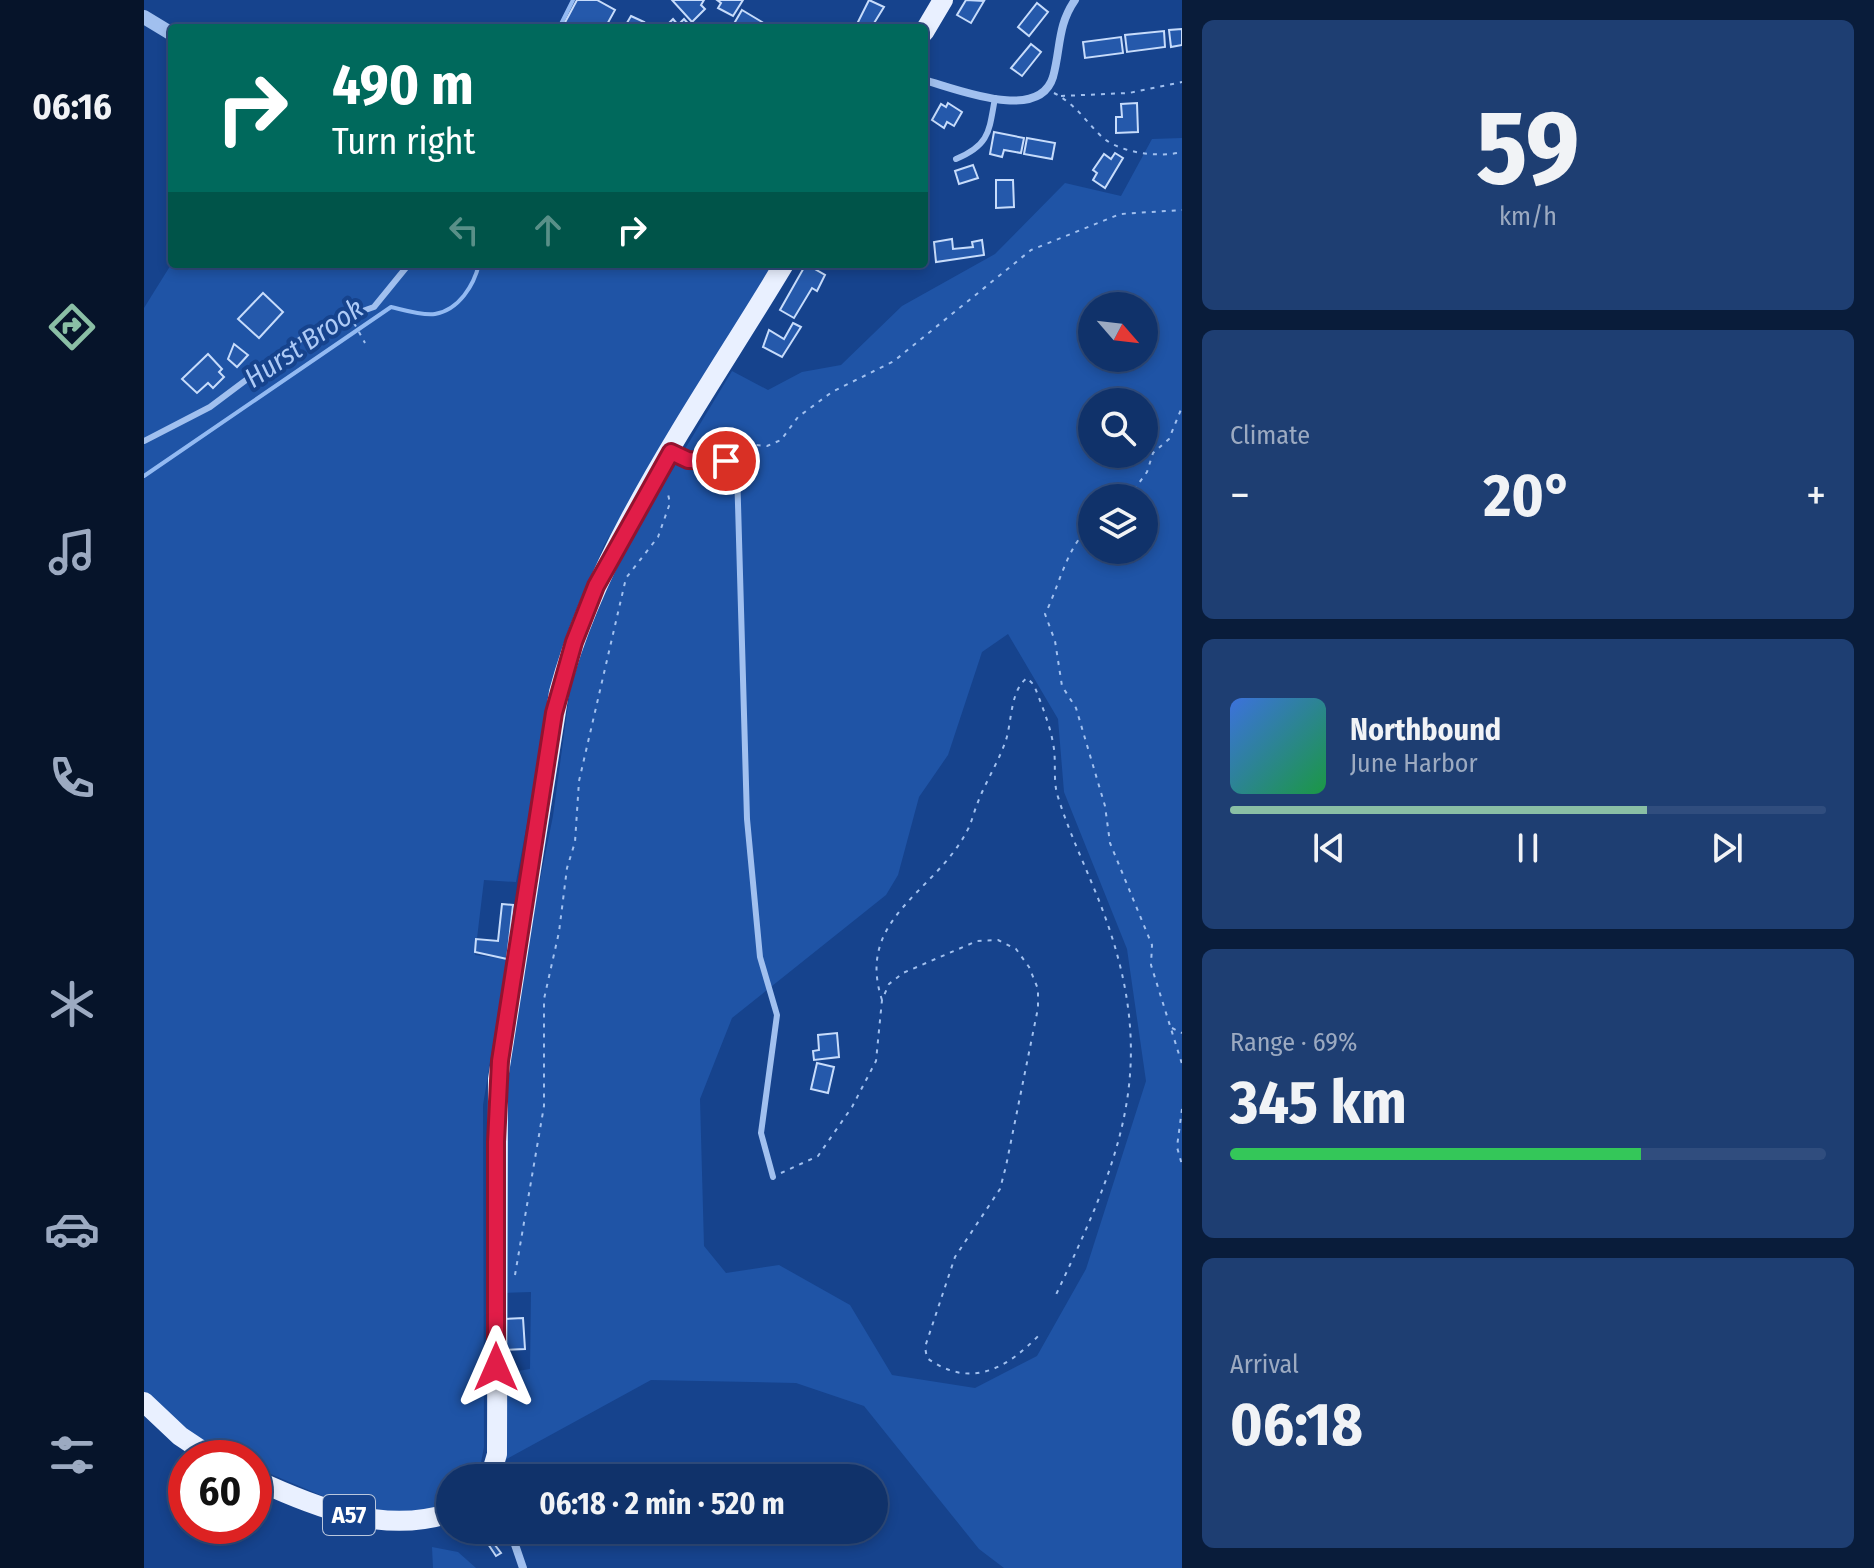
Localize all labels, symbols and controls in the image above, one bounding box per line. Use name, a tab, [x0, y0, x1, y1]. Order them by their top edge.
text: 490 m	[332, 52, 474, 119]
icon: right	[200, 56, 304, 160]
text: 06:16	[32, 85, 112, 129]
text: 59	[1476, 86, 1580, 211]
text: Turn right	[332, 120, 475, 164]
text: km/h	[1499, 201, 1557, 232]
icon: left	[442, 208, 486, 252]
icon: ahead	[526, 208, 570, 252]
icon: right	[610, 208, 654, 252]
water label: Hurst Brook	[239, 291, 370, 395]
north arrow	[1078, 292, 1158, 372]
map controls	[1078, 292, 1158, 564]
icon: directions	[44, 299, 100, 355]
button: search	[1078, 388, 1158, 468]
text: Climate	[1230, 420, 1310, 451]
pin	[692, 427, 760, 495]
icon: arrive	[704, 439, 748, 483]
text: 20°	[1484, 460, 1572, 532]
text: −	[1230, 469, 1250, 522]
text: +	[1806, 469, 1826, 522]
button: layers	[1078, 484, 1158, 564]
icon: music	[44, 524, 100, 580]
text: Northbound	[1350, 712, 1501, 748]
text: June Harbor	[1350, 748, 1478, 779]
icon: phone	[44, 750, 100, 806]
icon: previous	[1307, 826, 1351, 870]
icon: pause	[1506, 826, 1550, 870]
icon: next	[1705, 826, 1749, 870]
icon: climate	[44, 976, 100, 1032]
text: Range · 69%	[1230, 1027, 1357, 1058]
text: 345 km	[1230, 1067, 1407, 1139]
icon: car	[44, 1201, 100, 1257]
position arrow	[454, 1325, 538, 1409]
text: Arrival	[1230, 1349, 1299, 1380]
text: 06:18	[1230, 1389, 1363, 1461]
icon: filters	[44, 1427, 100, 1483]
speed limit sign: 60	[168, 1440, 272, 1544]
text: 06:18 · 2 min · 520 m	[539, 1486, 785, 1522]
road number: A57	[323, 1495, 375, 1535]

